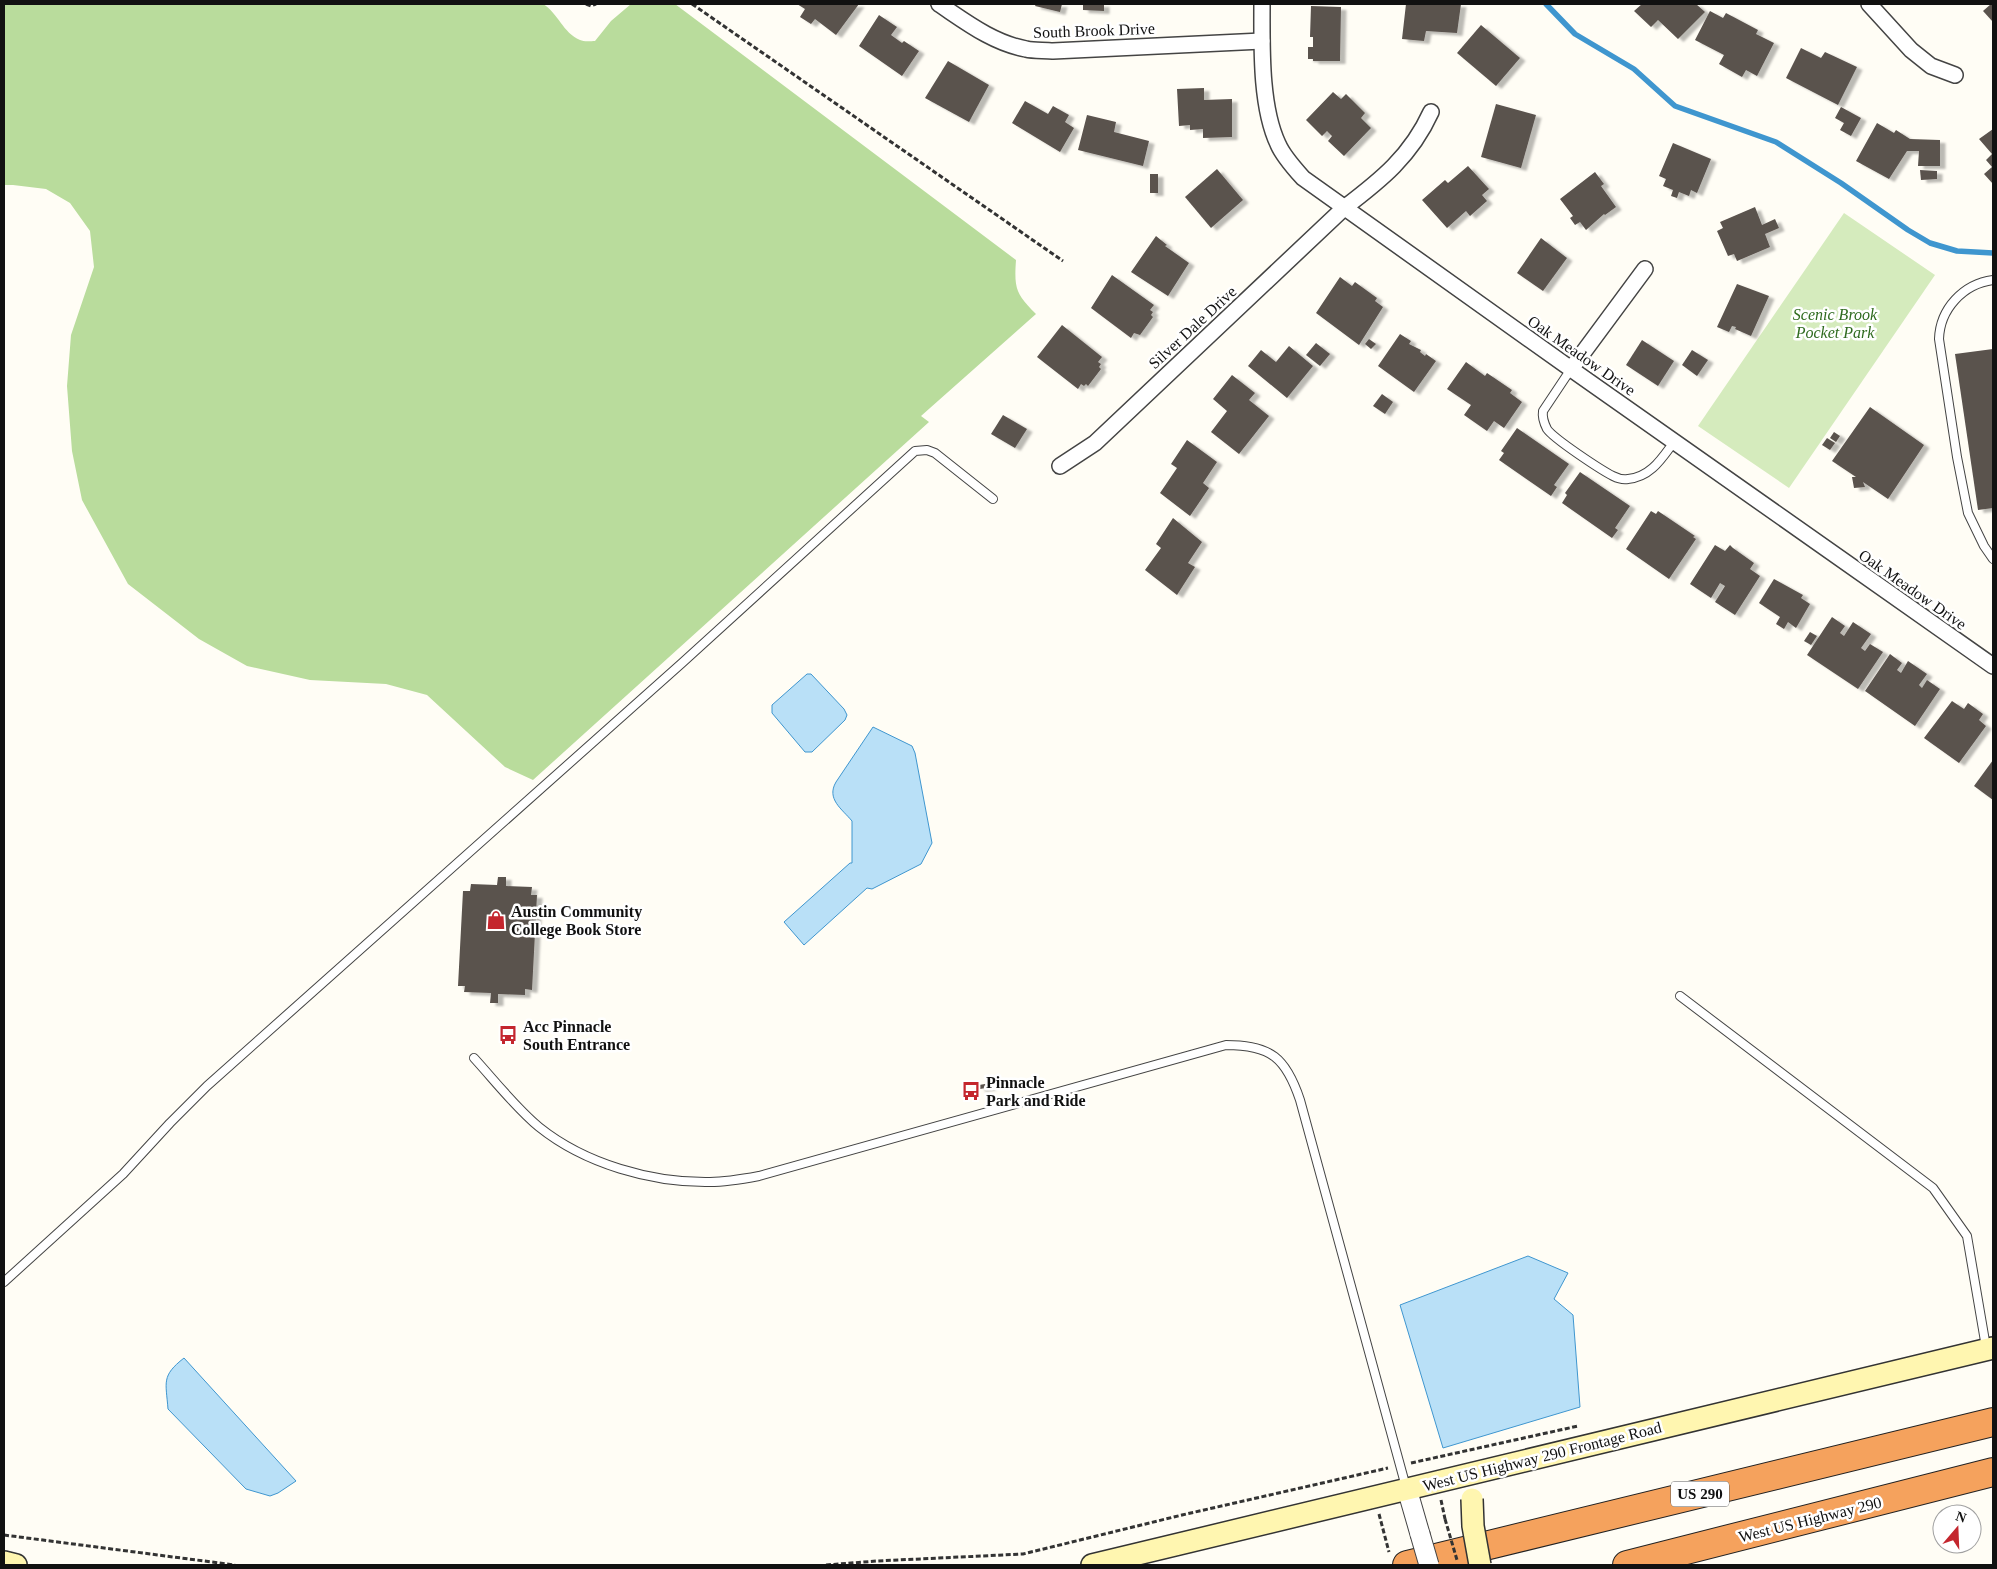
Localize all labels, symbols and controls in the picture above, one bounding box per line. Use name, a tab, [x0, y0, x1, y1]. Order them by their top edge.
street label: South Brook Drive	[1033, 20, 1155, 41]
street label: Silver Dale Drive	[1145, 283, 1239, 372]
park label: Scenic Brook Pocket Park	[1793, 306, 1878, 341]
street label: Oak Meadow Drive	[1525, 312, 1639, 399]
street label: Oak Meadow Drive	[1856, 546, 1970, 633]
place label: Austin Community College Book Store	[511, 903, 642, 939]
shop icon: Austin Community College Book Store	[485, 909, 507, 931]
place label: Acc Pinnacle South Entrance	[523, 1018, 630, 1053]
bus stop icon: Acc Pinnacle South Entrance	[497, 1024, 519, 1046]
place label: Pinnacle Park and Ride	[986, 1074, 1086, 1109]
bus stop icon: Pinnacle Park and Ride	[960, 1080, 982, 1102]
street label: West US Highway 290 Frontage Road	[1421, 1419, 1663, 1495]
road number: US 290	[1671, 1482, 1729, 1506]
street label: West US Highway 290	[1737, 1493, 1884, 1546]
north arrow	[1932, 1504, 1982, 1554]
text: N	[1954, 1508, 1968, 1526]

